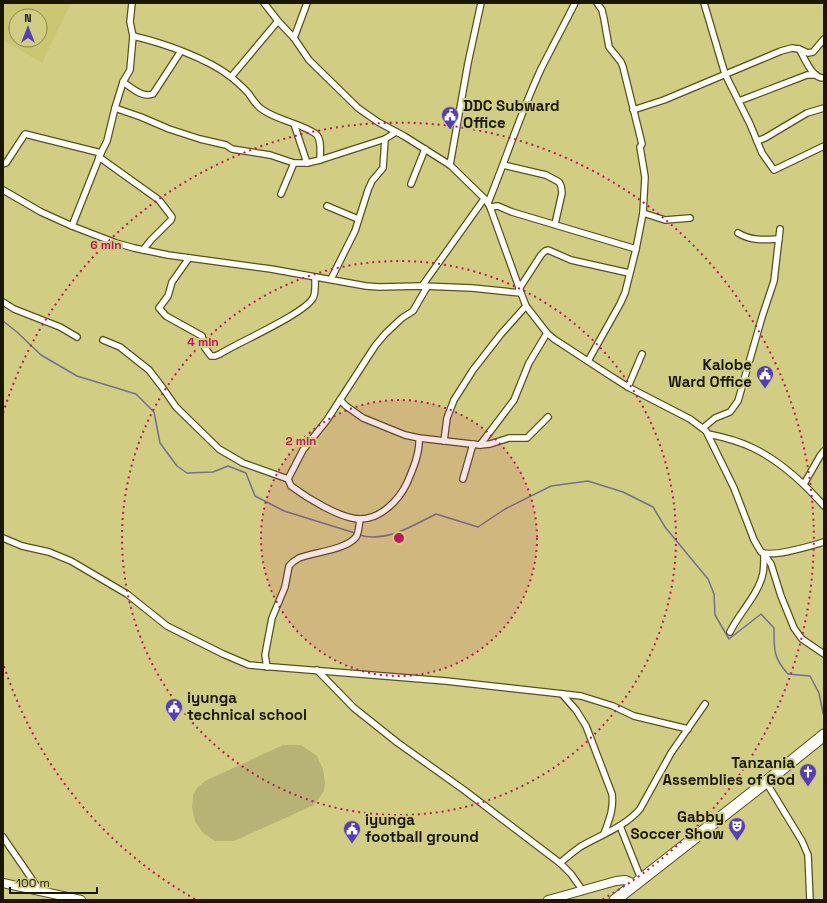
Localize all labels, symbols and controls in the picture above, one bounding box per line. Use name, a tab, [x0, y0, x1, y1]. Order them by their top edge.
north arrow	[8, 8, 48, 48]
text: N	[24, 11, 32, 25]
place label: DDC Subward Office	[463, 96, 560, 132]
public building icon: DDC Subward Office	[440, 105, 460, 130]
text: 6 min	[90, 237, 122, 253]
text: 4 min	[187, 334, 219, 350]
place label: Kalobe Ward Office	[668, 355, 752, 391]
public building icon: Kalobe Ward Office	[755, 364, 775, 389]
text: 2 min	[285, 433, 317, 449]
centre of rings	[392, 531, 406, 545]
place label: iyunga technical school	[187, 688, 307, 724]
public building icon: iyunga technical school	[164, 697, 184, 722]
place label: Tanzania Assemblies of God	[662, 753, 795, 789]
church icon: Tanzania Assemblies of God	[798, 762, 818, 787]
place label: Gabby Soccer Show	[631, 807, 724, 843]
place label: iyunga football ground	[365, 810, 479, 846]
theatre icon: Gabby Soccer Show	[727, 816, 747, 841]
public building icon: iyunga football ground	[342, 819, 362, 844]
scale bar	[10, 869, 97, 895]
text: 100 m	[16, 875, 50, 891]

